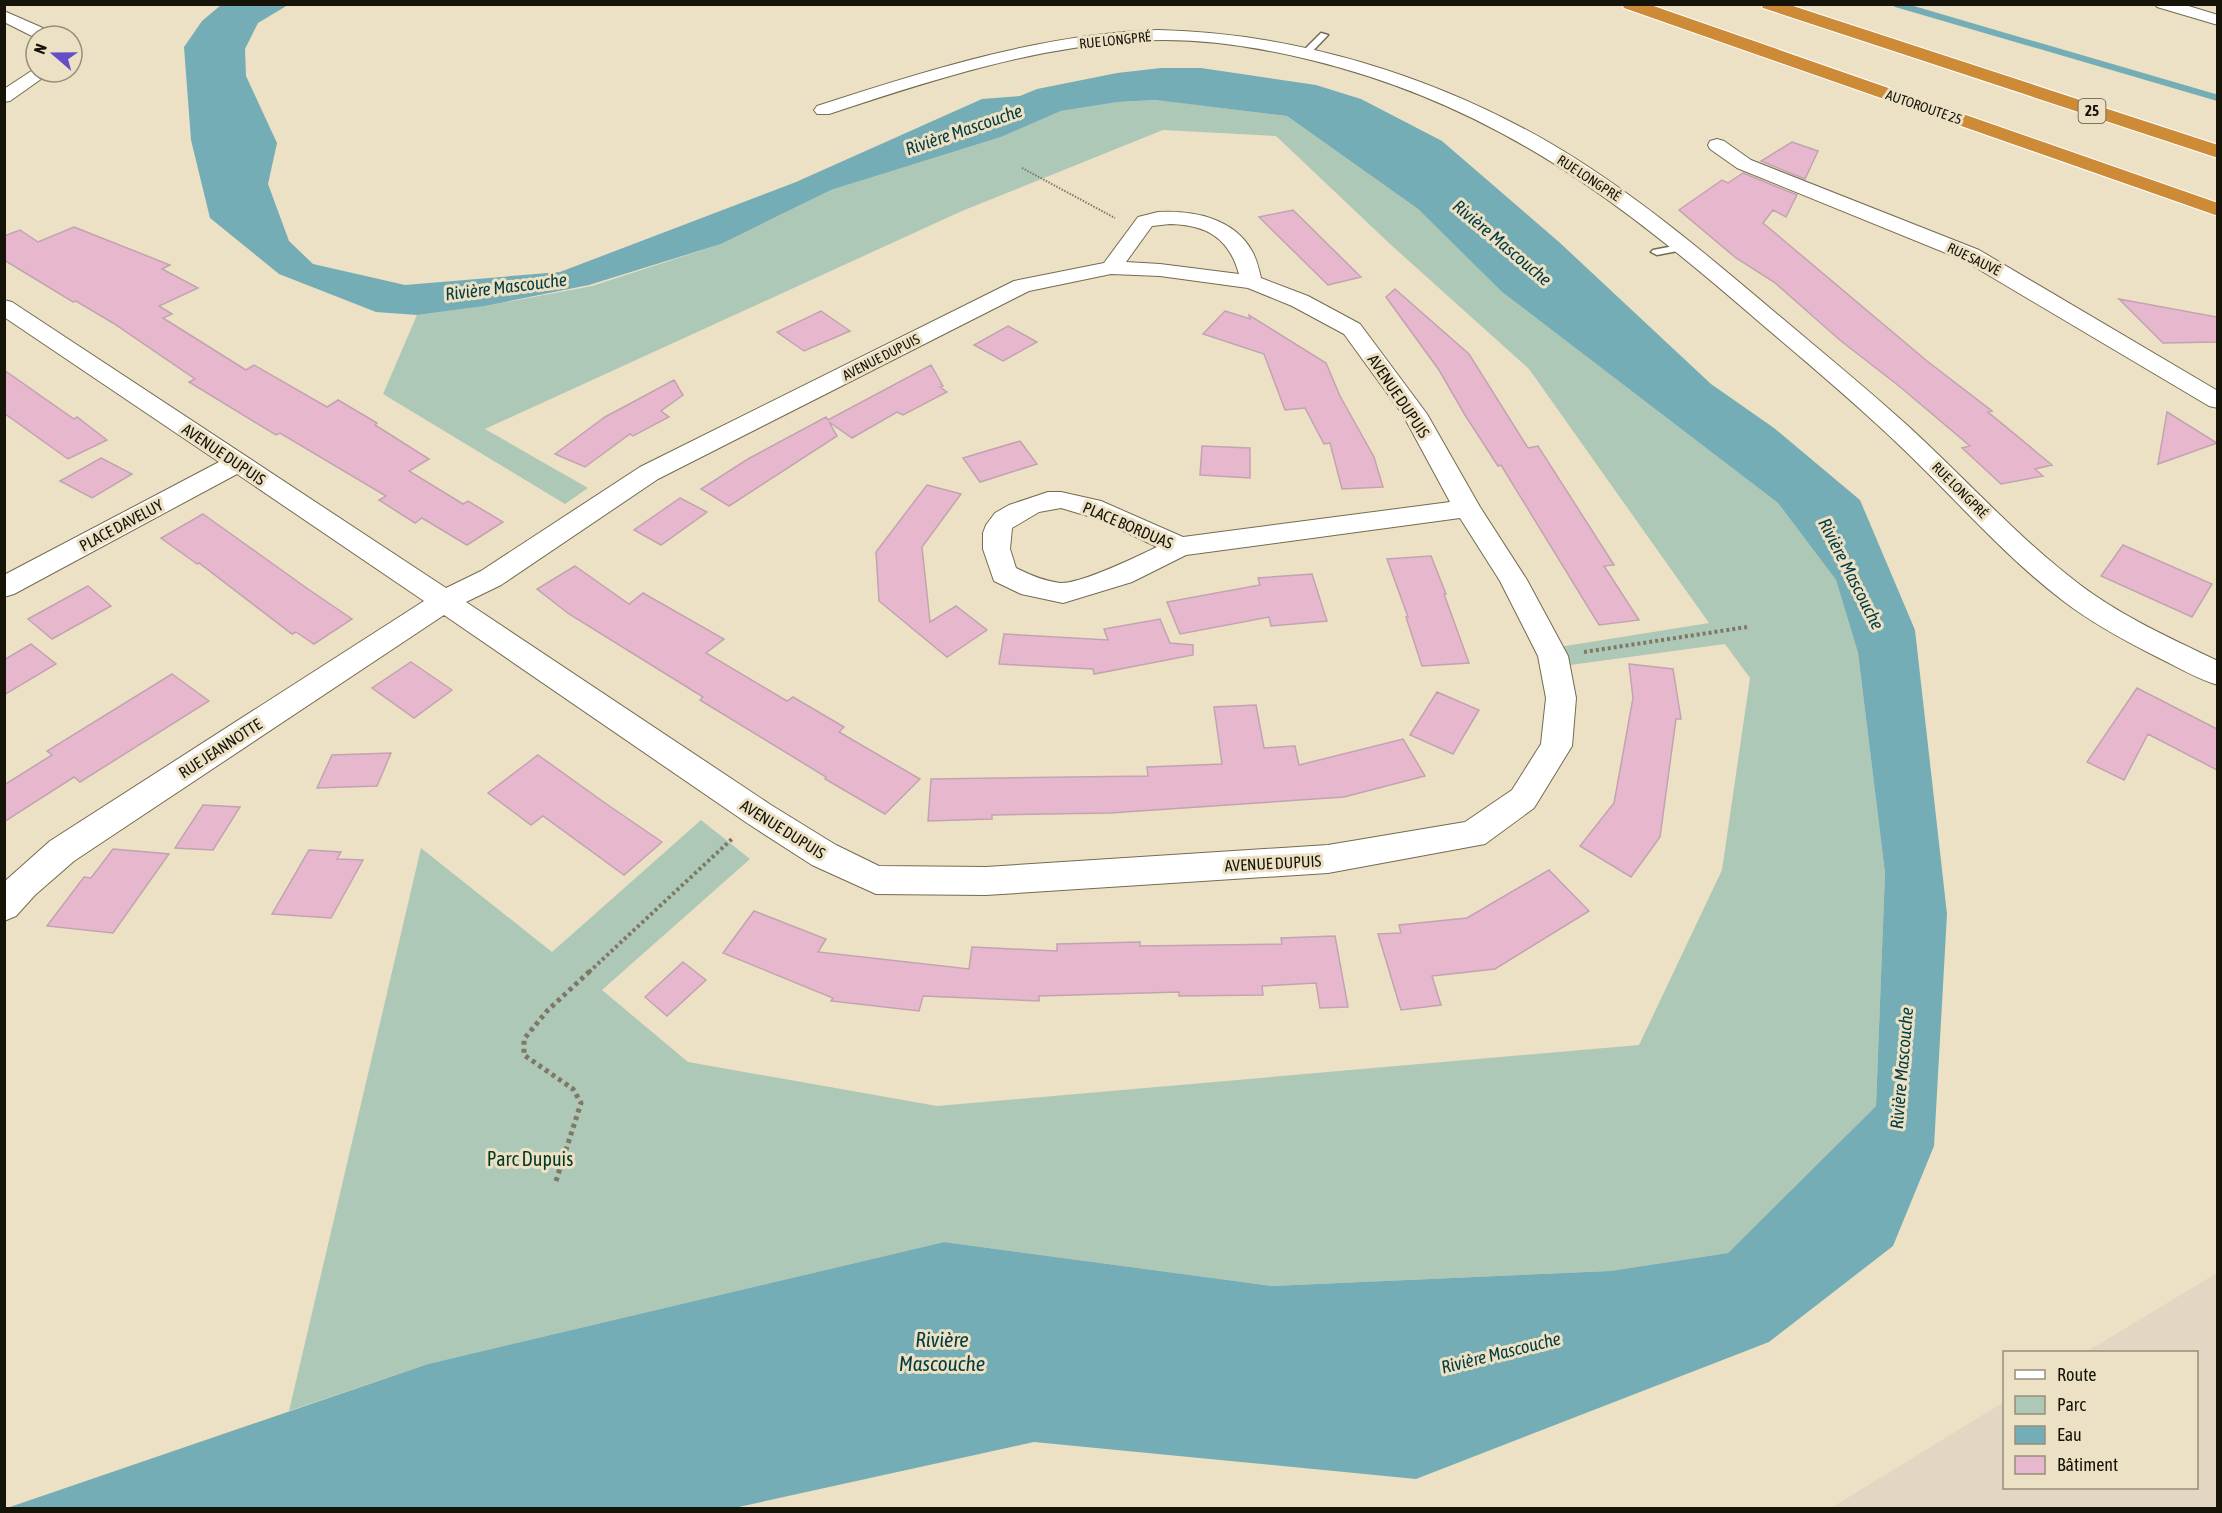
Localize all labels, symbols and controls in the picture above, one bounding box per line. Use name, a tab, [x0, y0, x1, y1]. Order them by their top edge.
north arrow	[24, 24, 84, 84]
street label: RUE LONGPRÉ	[1078, 28, 1152, 52]
text: N	[30, 41, 50, 56]
street label: AUTOROUTE 25	[1884, 86, 1964, 128]
road number: 25	[2078, 99, 2106, 123]
water label: Rivière Mascouche	[903, 100, 1025, 159]
street label: RUE LONGPRÉ	[1554, 152, 1624, 204]
water label: Rivière Mascouche	[1449, 195, 1556, 290]
street label: RUE SAUVÉ	[1945, 239, 2003, 279]
water label: Rivière Mascouche	[444, 269, 568, 304]
street label: AVENUE DUPUIS	[840, 331, 922, 383]
street label: AVENUE DUPUIS	[1365, 351, 1434, 441]
street label: AVENUE DUPUIS	[179, 420, 269, 489]
street label: RUE LONGPRÉ	[1929, 459, 1991, 521]
street label: PLACE DAVELUY	[76, 495, 167, 555]
street label: PLACE BORDUAS	[1080, 498, 1176, 552]
water label: Rivière Mascouche	[1814, 514, 1889, 633]
street label: RUE JEANNOTTE	[175, 714, 265, 781]
street label: AVENUE DUPUIS	[737, 796, 829, 862]
street label: AVENUE DUPUIS	[1224, 851, 1322, 875]
water label: Rivière Mascouche	[1886, 1006, 1917, 1130]
park label: Parc Dupuis	[487, 1147, 573, 1170]
water label: Rivière Mascouche	[899, 1327, 985, 1375]
water label: Rivière Mascouche	[1439, 1328, 1563, 1378]
legend	[2003, 1351, 2198, 1489]
text: Route	[2057, 1364, 2096, 1385]
text: Parc	[2057, 1394, 2086, 1415]
text: Eau	[2057, 1424, 2082, 1445]
text: Bâtiment	[2057, 1454, 2118, 1475]

